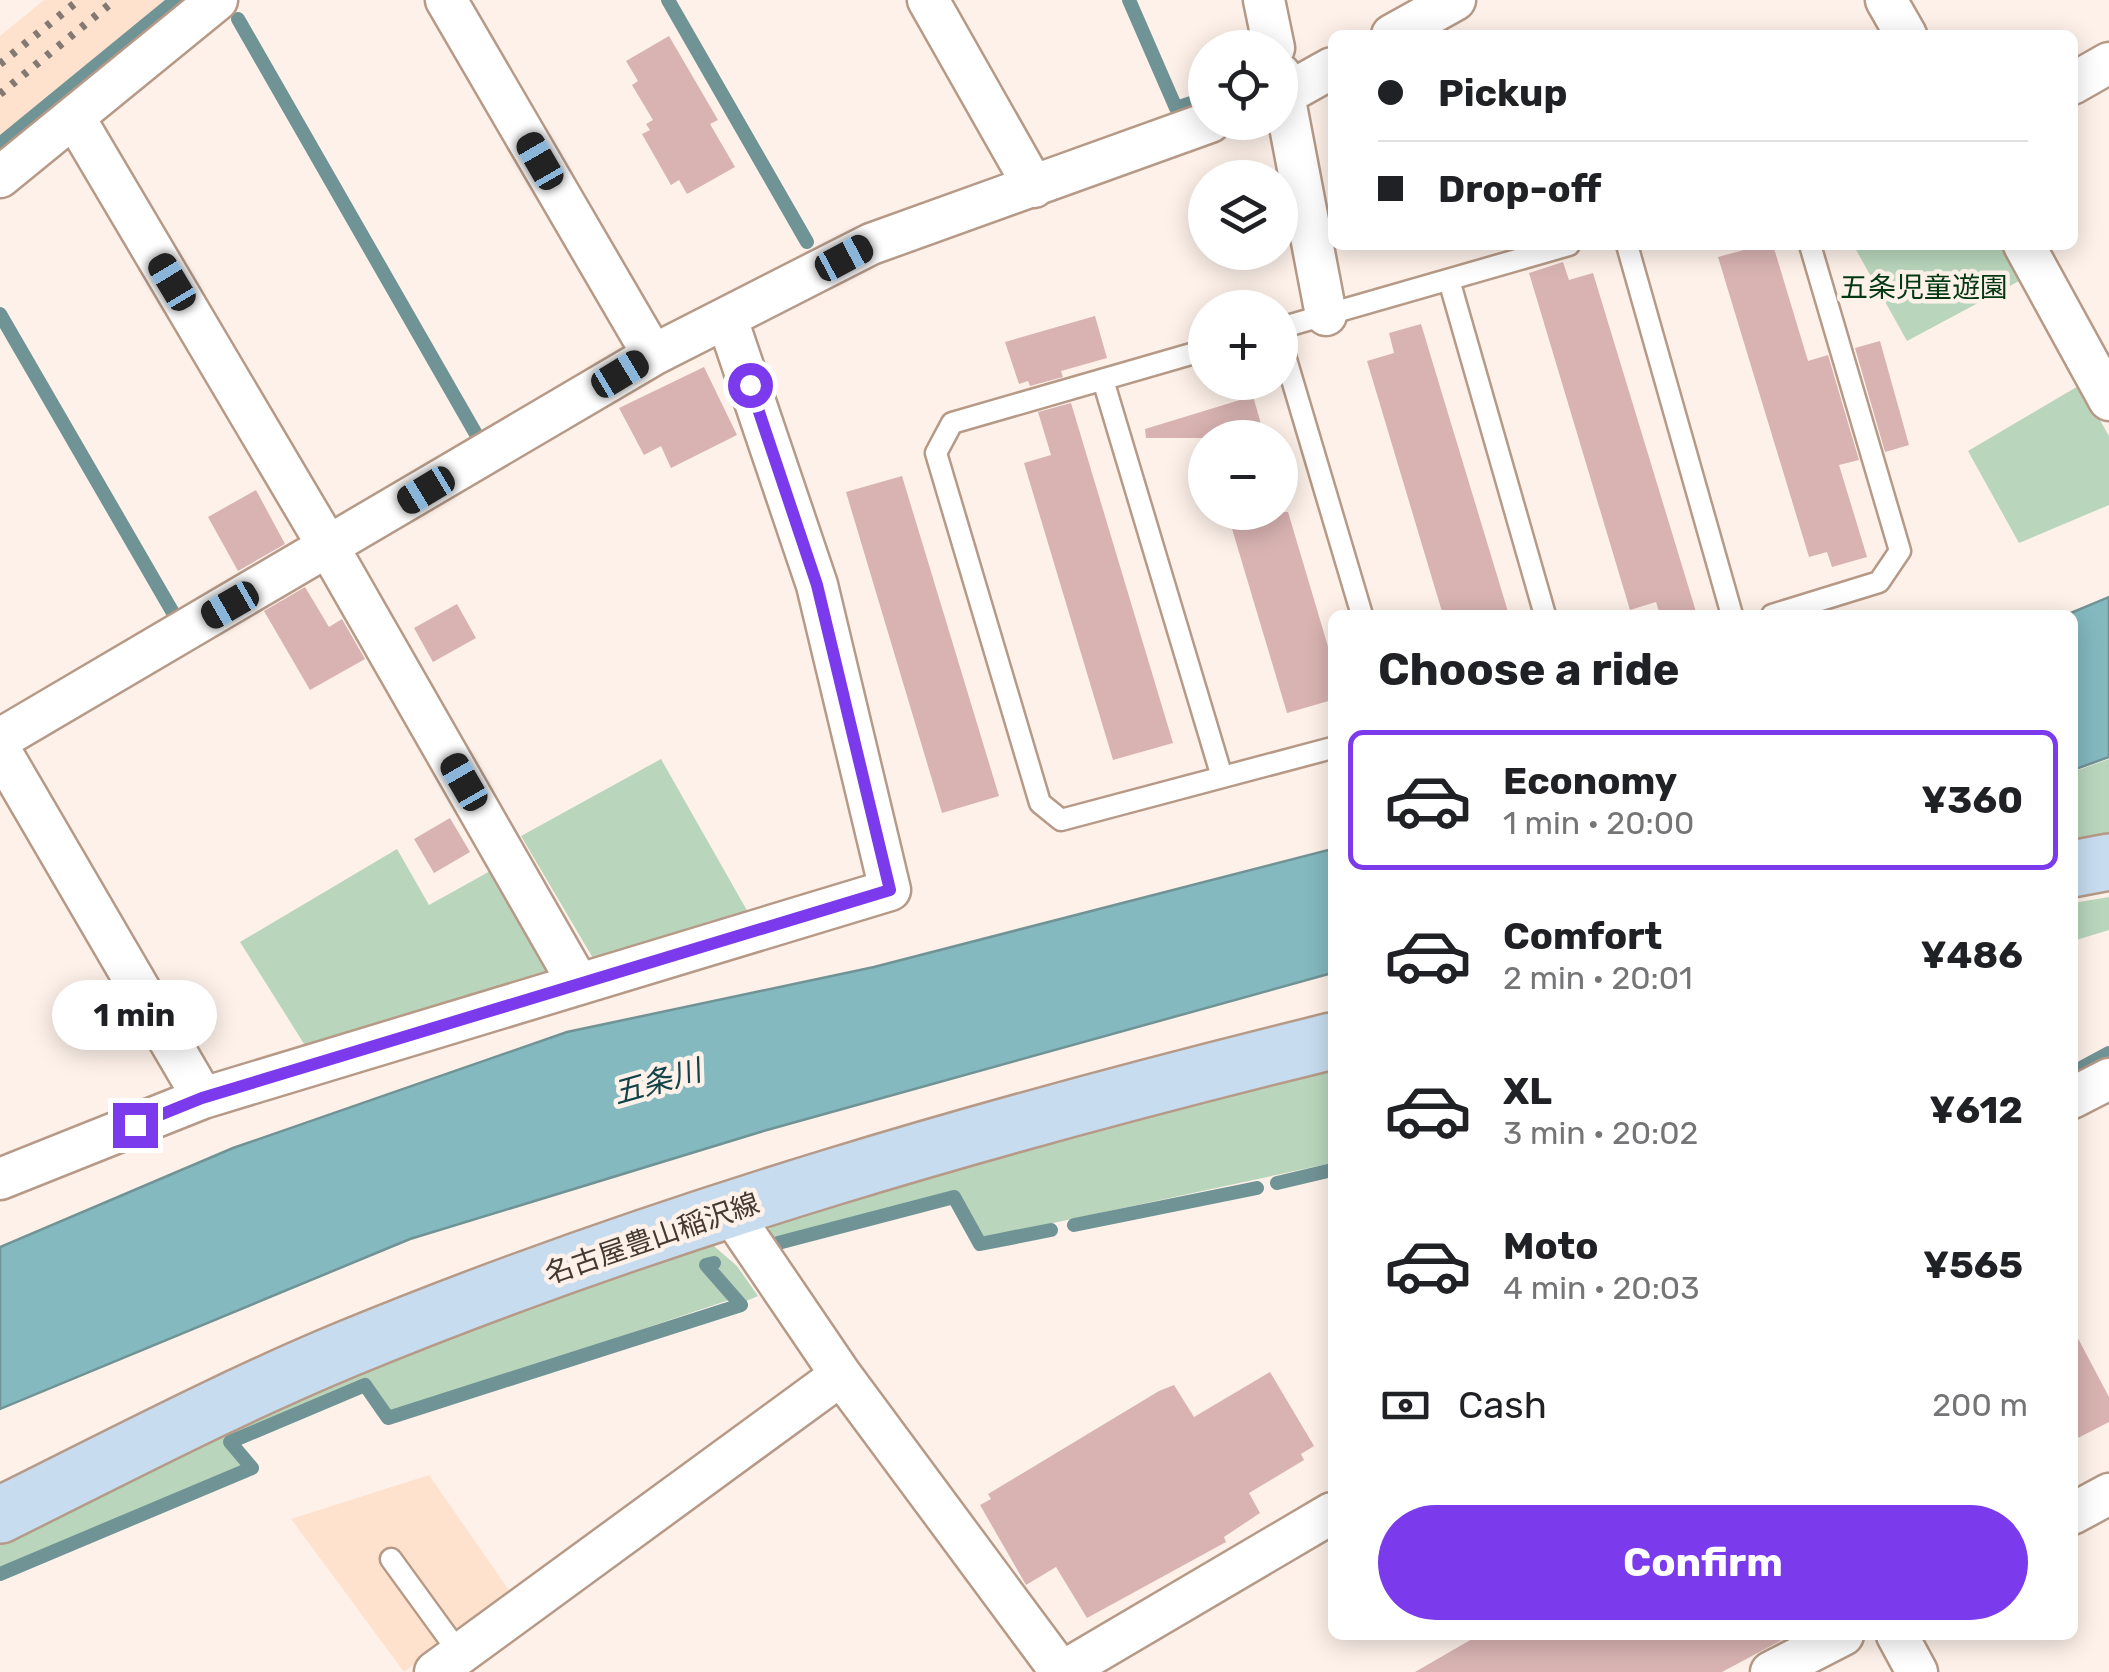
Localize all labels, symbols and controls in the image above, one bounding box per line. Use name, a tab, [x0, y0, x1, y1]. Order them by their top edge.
map controls	[1188, 30, 1298, 530]
button: locate	[1188, 30, 1298, 140]
text: Pickup	[1438, 70, 1567, 116]
car	[512, 128, 568, 194]
button: layers	[1188, 160, 1298, 270]
text: Drop-off	[1438, 166, 1601, 212]
car	[810, 231, 878, 285]
car	[144, 249, 200, 315]
park label: 五条児童遊園	[1840, 271, 2008, 304]
button: +	[1188, 290, 1298, 400]
car	[587, 346, 653, 402]
route start	[728, 363, 773, 408]
button: −	[1188, 420, 1298, 530]
car	[393, 462, 459, 518]
car	[197, 577, 263, 633]
text: Choose a ride	[1378, 643, 1680, 696]
car	[436, 749, 492, 815]
icon: car	[1383, 755, 1473, 845]
text: Economy	[1503, 758, 1677, 804]
text: ¥360	[1921, 777, 2023, 823]
text: 1 min · 20:00	[1503, 804, 1694, 842]
icon: car	[1383, 910, 1473, 1000]
text: Comfort	[1503, 913, 1662, 959]
text: ¥486	[1920, 932, 2023, 978]
text: 2 min · 20:01	[1503, 959, 1693, 997]
callout: 1 min	[52, 980, 218, 1050]
text: 1 min	[94, 996, 175, 1034]
water label: 五条川	[609, 1051, 708, 1112]
icon: car	[1383, 1065, 1473, 1155]
text: XL	[1503, 1068, 1552, 1114]
text: ¥612	[1929, 1087, 2023, 1133]
route end	[113, 1103, 158, 1148]
text: 3 min · 20:02	[1503, 1114, 1698, 1152]
street label: 名古屋豊山稲沢線	[541, 1186, 763, 1291]
icon: car	[1383, 1220, 1473, 1310]
text: Moto	[1503, 1223, 1599, 1269]
text: ¥565	[1923, 1242, 2023, 1288]
text: 4 min · 20:03	[1503, 1269, 1699, 1307]
icon: cash	[1378, 1378, 1433, 1433]
text: Cash	[1458, 1382, 1547, 1428]
text: 200 m	[1932, 1386, 2028, 1424]
button: Confirm	[1378, 1505, 2028, 1620]

